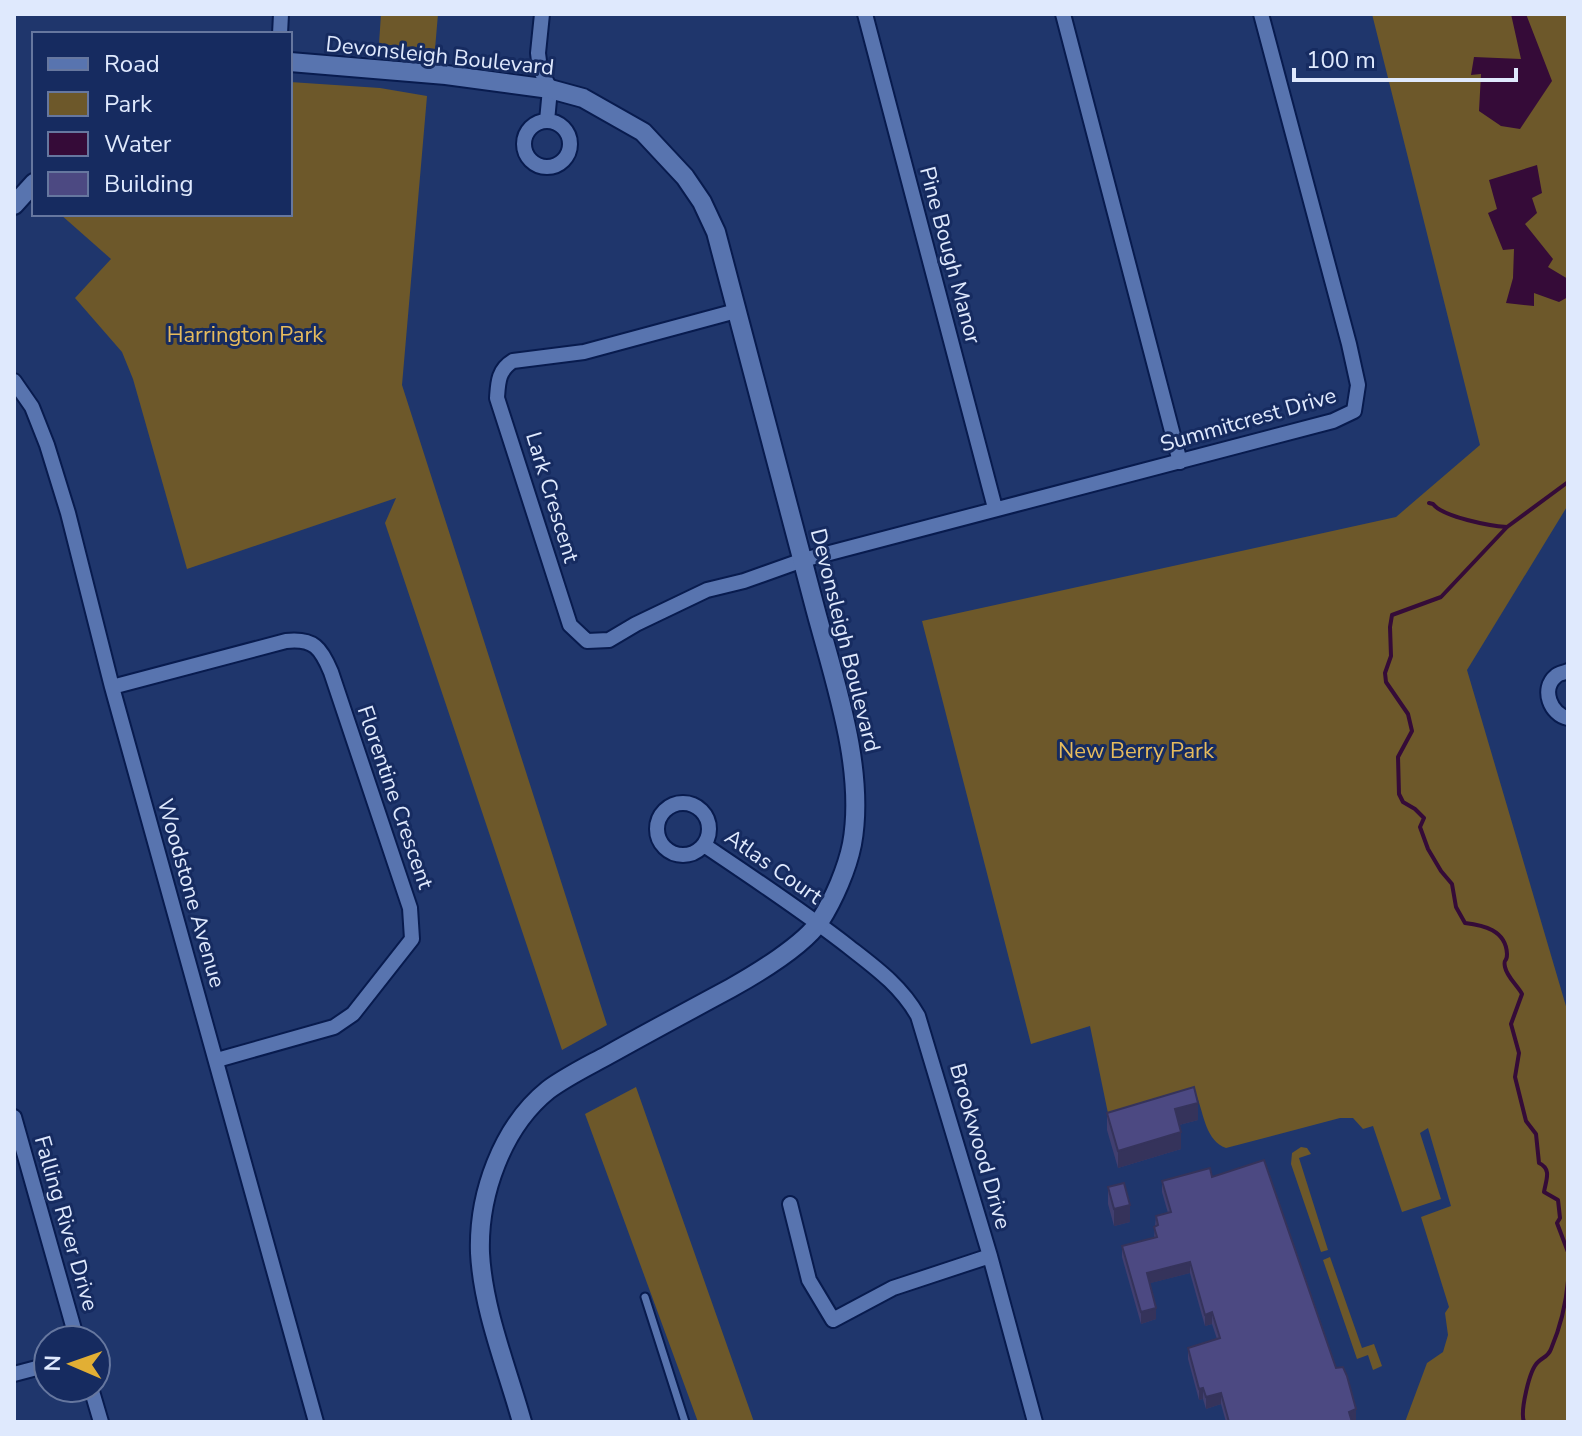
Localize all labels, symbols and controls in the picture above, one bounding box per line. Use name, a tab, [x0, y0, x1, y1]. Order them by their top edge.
street label: Devonsleigh Boulevard	[324, 29, 556, 83]
legend	[32, 32, 292, 216]
scale bar	[1294, 32, 1516, 82]
text: 100 m	[1306, 44, 1376, 76]
text: Road	[104, 48, 160, 80]
text: Park	[104, 88, 153, 120]
text: Water	[104, 128, 172, 160]
street label: Pine Bough Manor	[912, 163, 988, 347]
text: Building	[104, 168, 194, 200]
park label: Harrington Park	[167, 320, 324, 350]
street label: Summitcrest Drive	[1157, 380, 1340, 459]
street label: Lark Crescent	[518, 428, 586, 566]
street label: Devonsleigh Boulevard	[803, 525, 887, 755]
street label: Florentine Crescent	[350, 702, 441, 893]
park label: New Berry Park	[1058, 736, 1215, 766]
street label: Woodstone Avenue	[150, 795, 232, 991]
street label: Atlas Court	[719, 822, 828, 912]
street label: Brookwood Drive	[942, 1060, 1018, 1233]
street label: Falling River Drive	[27, 1132, 105, 1314]
north arrow	[32, 1324, 112, 1404]
text: N	[38, 1355, 68, 1372]

